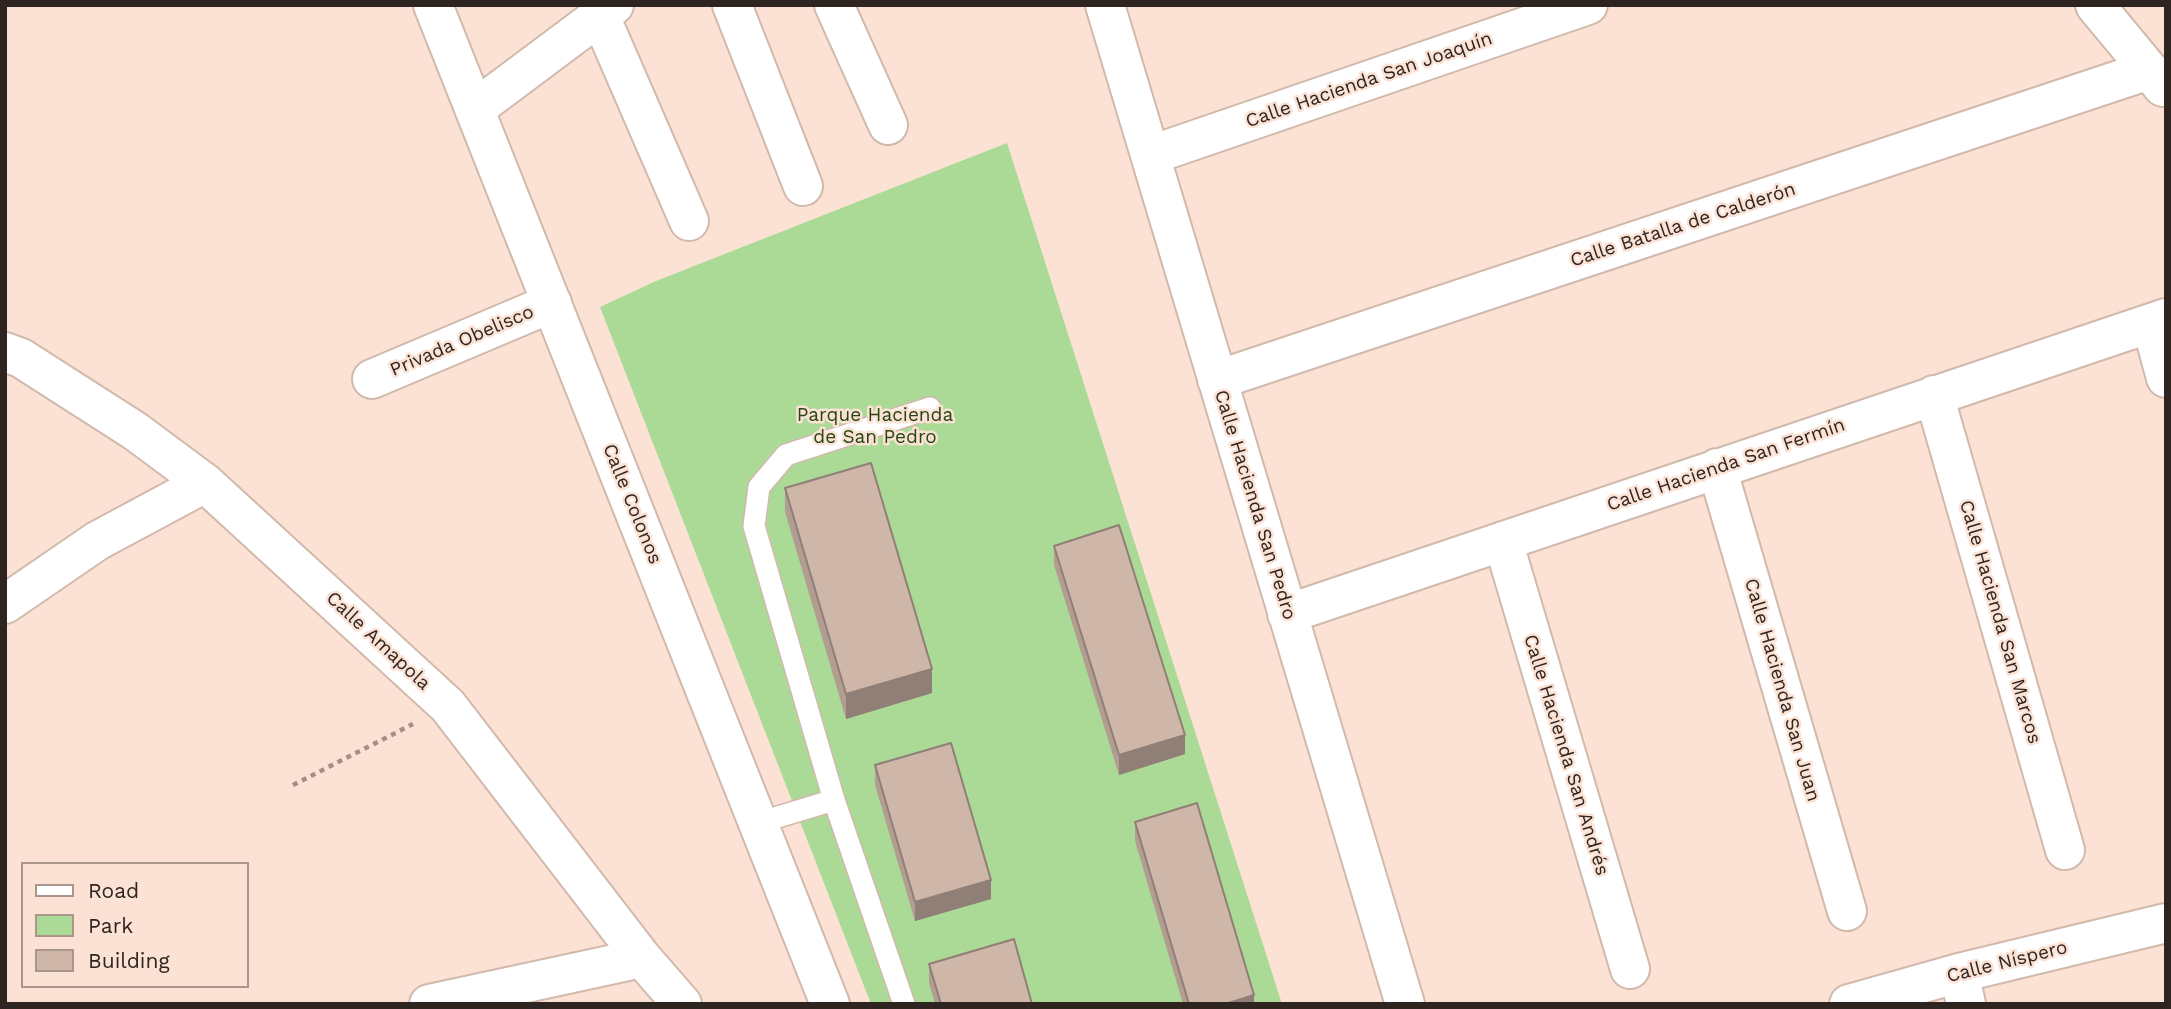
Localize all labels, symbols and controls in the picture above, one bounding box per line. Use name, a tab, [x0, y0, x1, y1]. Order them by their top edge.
street label: Calle Hacienda San Joaquín	[1243, 27, 1495, 133]
street label: Calle Batalla de Calderón	[1567, 178, 1799, 272]
street label: Privada Obelisco	[387, 300, 537, 382]
street label: Calle Hacienda San Pedro	[1209, 387, 1301, 623]
park label: Parque Hacienda de San Pedro	[797, 404, 953, 448]
street label: Calle Hacienda San Fermín	[1604, 413, 1848, 517]
street label: Calle Colonos	[598, 441, 666, 567]
street label: Calle Hacienda San Marcos	[1954, 498, 2046, 746]
street label: Calle Hacienda San Juan	[1739, 576, 1825, 804]
street label: Calle Amapola	[321, 587, 435, 695]
street label: Calle Hacienda San Andrés	[1518, 632, 1614, 878]
legend	[21, 862, 248, 988]
text: Road	[88, 878, 139, 903]
text: Park	[88, 913, 133, 938]
street label: Calle Níspero	[1944, 936, 2070, 988]
text: Building	[88, 948, 170, 973]

